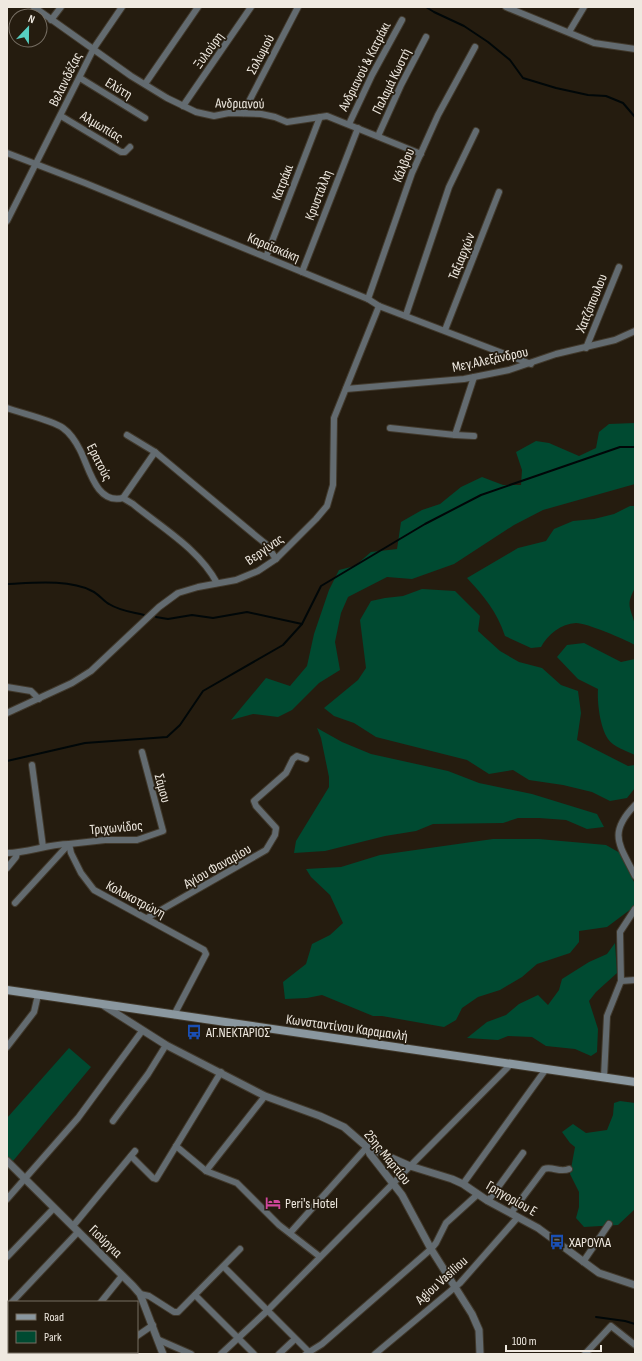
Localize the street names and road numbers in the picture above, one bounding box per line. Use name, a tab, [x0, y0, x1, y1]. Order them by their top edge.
street label: Ανδριανού & Κατράκι	[334, 18, 395, 115]
street label: Ξυλούρη	[189, 29, 227, 72]
street label: Σολωμού	[243, 31, 278, 77]
street label: Παλαμά Κωστή	[368, 46, 415, 117]
street label: Βελανιδέζας	[45, 49, 86, 109]
street label: Ελύτη	[102, 74, 135, 103]
street label: Ανδριανού	[214, 95, 265, 112]
street label: Αλμωπίας	[76, 107, 126, 146]
street label: Κάλβου	[389, 146, 418, 185]
street label: Κατράκι	[268, 161, 297, 203]
street label: Κρυστάλλη	[301, 168, 336, 223]
street label: Καραϊσκάκη	[245, 229, 303, 266]
street label: Ταξιαρχών	[444, 230, 479, 282]
street label: Χατζόπουλου	[572, 271, 611, 336]
street label: Μεγ.Αλεξάνδρου	[451, 343, 530, 376]
street label: Ερατούς	[83, 441, 116, 484]
street label: Βεργίνας	[242, 530, 287, 569]
street label: Σάμου	[151, 772, 175, 804]
street label: Τριχωνίδος	[89, 817, 143, 838]
street label: Αγίου Φαναρίου	[180, 840, 254, 893]
street label: Κολοκοτρώνη	[103, 877, 168, 922]
street label: Κωνσταντίνου Καραμανλή	[285, 1011, 409, 1044]
street label: 25ης Μαρτίου	[360, 1126, 415, 1188]
street label: Γρηγορίου Ε	[483, 1177, 540, 1220]
street label: Γιούργια	[85, 1221, 126, 1261]
street label: Agiou Vasiliou	[411, 1252, 471, 1309]

